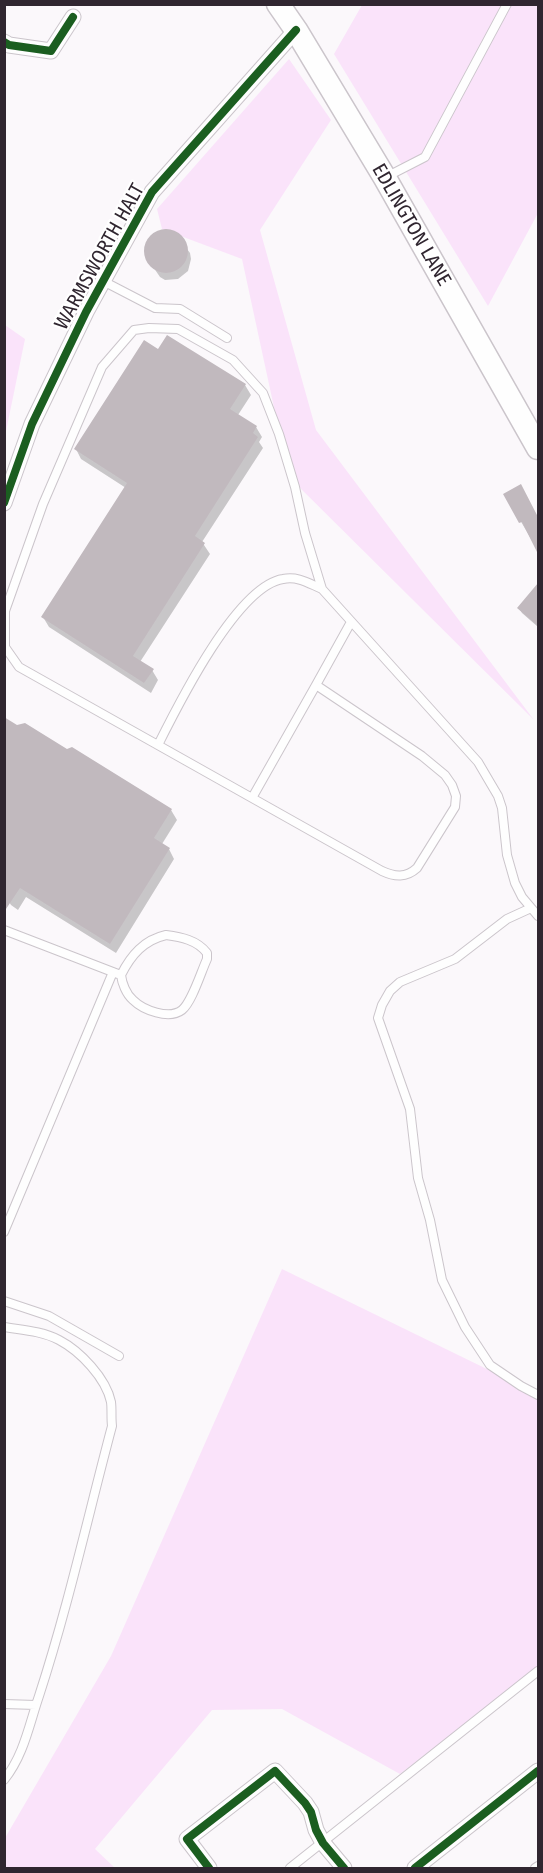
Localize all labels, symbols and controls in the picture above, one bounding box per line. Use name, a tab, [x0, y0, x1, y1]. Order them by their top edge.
street label: EDLINGTON LANE	[366, 160, 456, 290]
street label: WARMSWORTH HALT	[50, 180, 150, 334]

